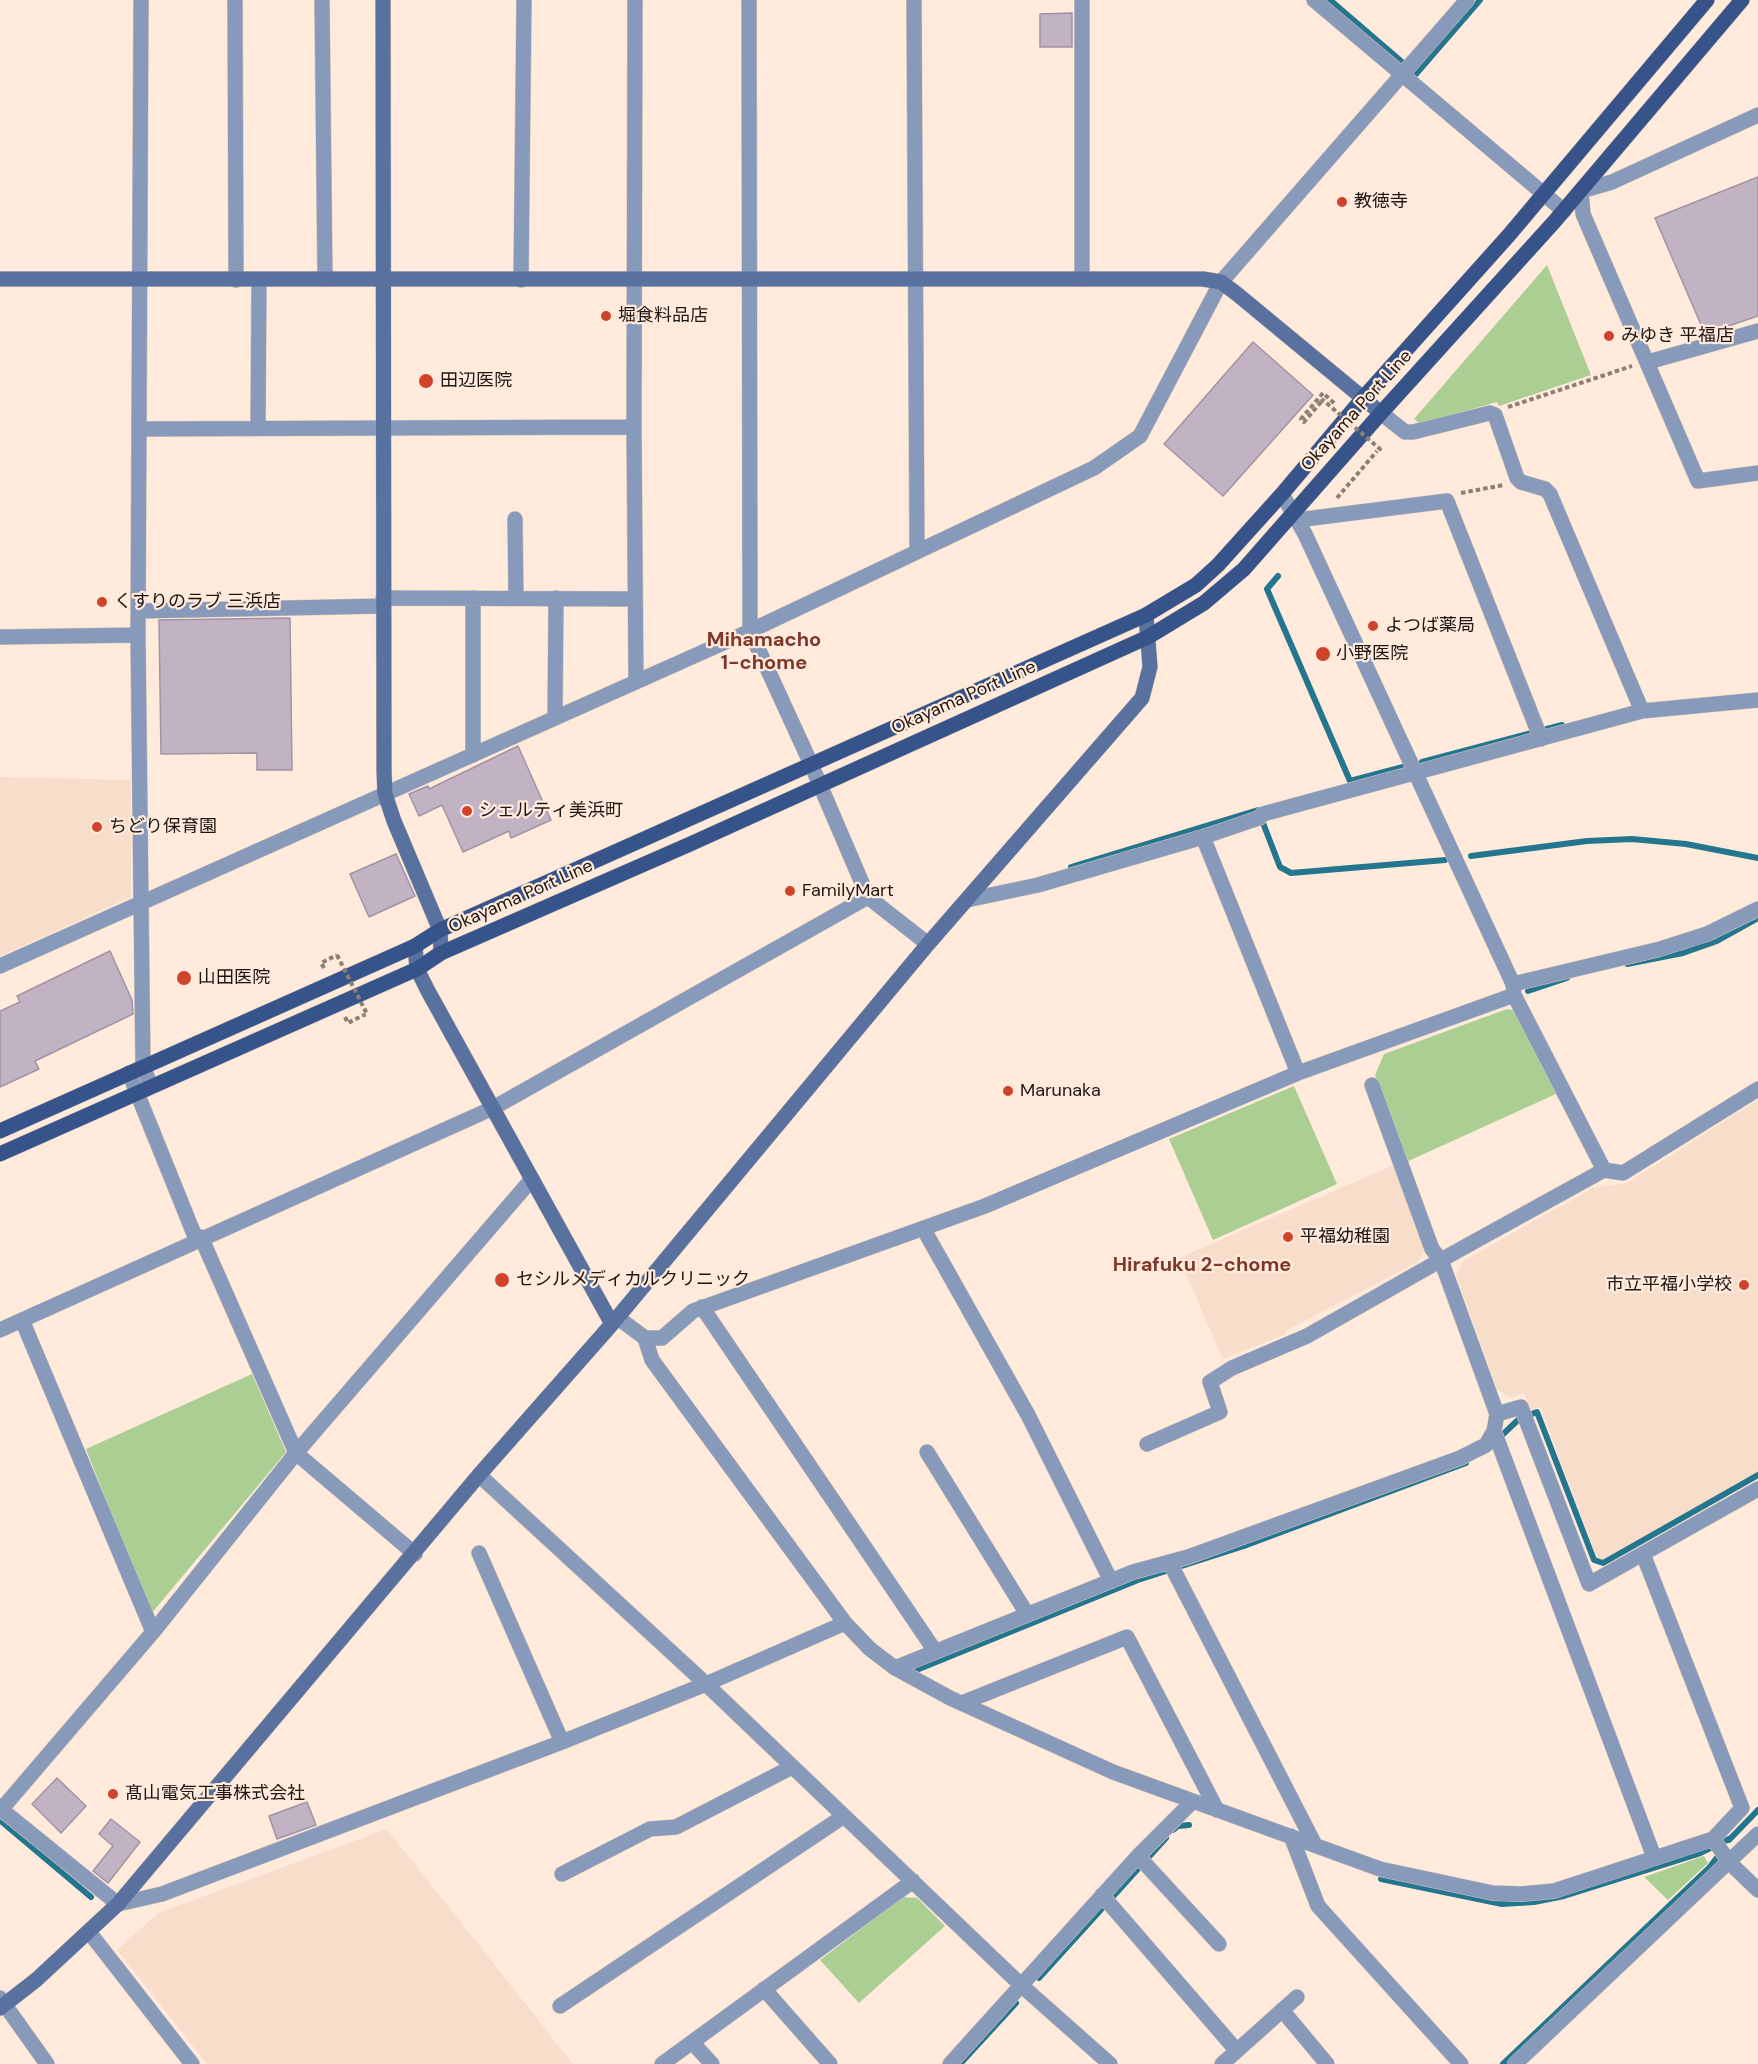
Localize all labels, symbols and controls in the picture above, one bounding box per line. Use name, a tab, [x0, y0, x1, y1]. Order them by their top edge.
place label: 教徳寺	[1354, 191, 1408, 213]
marker: 教徳寺	[1335, 195, 1349, 209]
place label: 堀食料品店	[618, 305, 708, 327]
marker: 堀食料品店	[599, 309, 613, 323]
place label: みゆき 平福店	[1621, 325, 1734, 347]
marker: みゆき 平福店	[1602, 329, 1616, 343]
street label: Okayama Port Line	[1297, 346, 1417, 476]
place label: 田辺医院	[440, 370, 512, 392]
marker: 田辺医院	[417, 372, 435, 390]
place label: くすりのラブ 三浜店	[114, 591, 281, 613]
marker: くすりのラブ 三浜店	[95, 595, 109, 609]
place label: よつば薬局	[1385, 615, 1475, 637]
marker: よつば薬局	[1366, 619, 1380, 633]
district label: Mihamacho 1-chome	[707, 629, 821, 676]
place label: 小野医院	[1336, 643, 1408, 665]
marker: 小野医院	[1314, 645, 1332, 663]
street label: Okayama Port Line	[888, 656, 1040, 740]
place label: シェルティ美浜町	[479, 800, 623, 822]
marker: シェルティ美浜町	[460, 804, 474, 818]
place label: ちどり保育園	[109, 816, 217, 838]
marker: ちどり保育園	[90, 820, 104, 834]
street label: Okayama Port Line	[445, 855, 597, 939]
place label: FamilyMart	[802, 880, 894, 902]
marker: FamilyMart	[783, 884, 797, 898]
place label: 山田医院	[198, 967, 270, 989]
marker: 山田医院	[175, 969, 193, 987]
place label: Marunaka	[1020, 1080, 1101, 1102]
marker: Marunaka	[1001, 1084, 1015, 1098]
place label: 平福幼稚園	[1300, 1226, 1390, 1248]
marker: 平福幼稚園	[1281, 1230, 1295, 1244]
district label: Hirafuku 2-chome	[1113, 1254, 1291, 1278]
place label: セシルメディカルクリニック	[516, 1269, 750, 1291]
marker: セシルメディカルクリニック	[493, 1271, 511, 1289]
place label: 市立平福小学校	[1606, 1274, 1732, 1296]
marker: 市立平福小学校	[1737, 1278, 1751, 1292]
place label: 髙山電気工事株式会社	[125, 1783, 305, 1805]
marker: 髙山電気工事株式会社	[106, 1787, 120, 1801]

